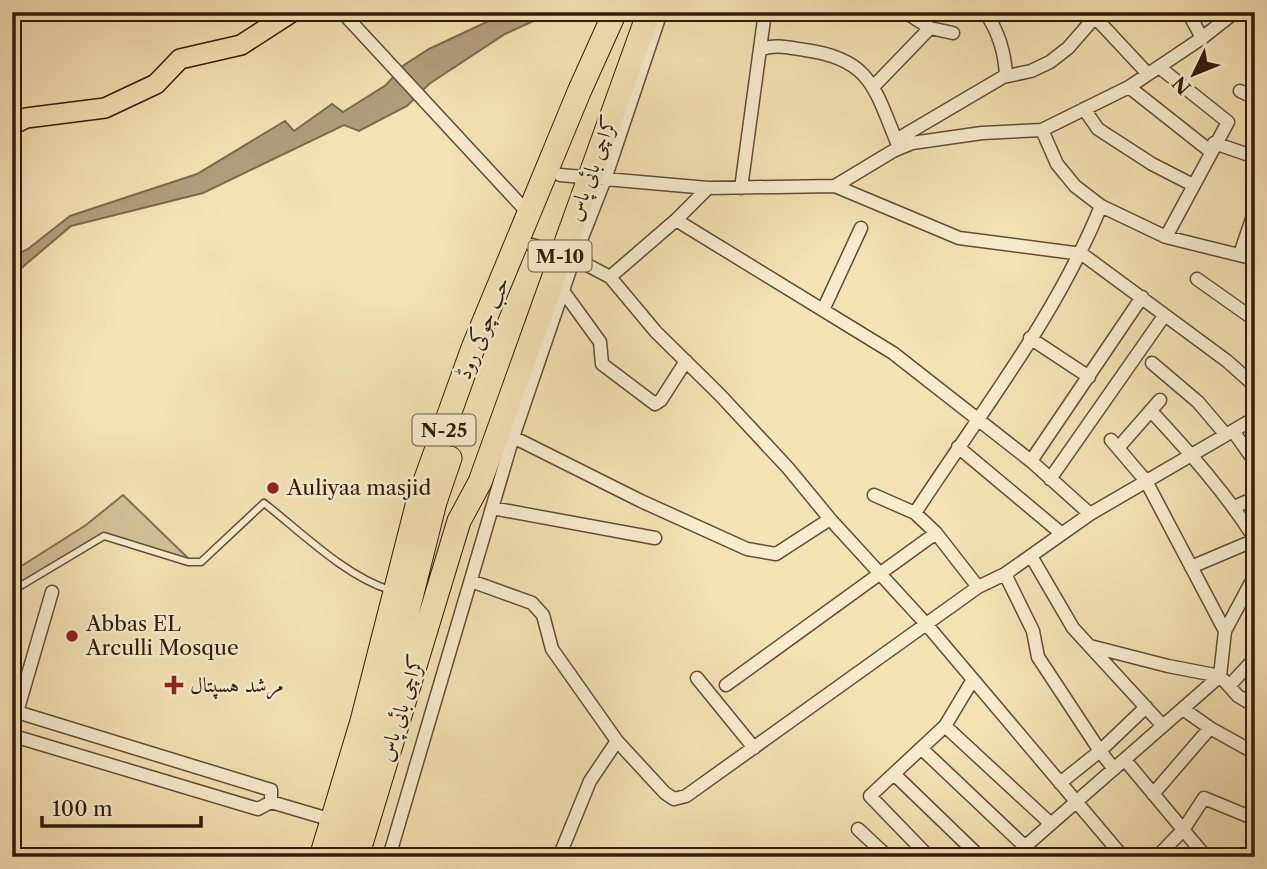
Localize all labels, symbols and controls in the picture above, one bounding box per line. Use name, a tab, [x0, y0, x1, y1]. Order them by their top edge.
north arrow	[1158, 38, 1228, 108]
text: N	[1168, 71, 1196, 99]
street label: کراچی بائی پاس	[561, 112, 625, 225]
road number: M-10	[528, 240, 592, 272]
street label: حب چوکی روڈ	[451, 273, 516, 383]
road number: N-25	[412, 414, 476, 446]
place label: Auliyaa masjid	[286, 475, 431, 500]
marker: Auliyaa masjid	[265, 480, 281, 496]
place label: Abbas EL Arculli Mosque	[85, 611, 239, 660]
marker: Abbas EL Arculli Mosque	[64, 628, 80, 644]
street label: کراچی بائی پاس	[372, 651, 431, 765]
place label: مرشد ہسپتال	[190, 672, 284, 700]
marker: مرشد ہسپتال	[164, 675, 184, 695]
scale bar	[42, 785, 201, 829]
text: 100 m	[52, 796, 113, 821]

